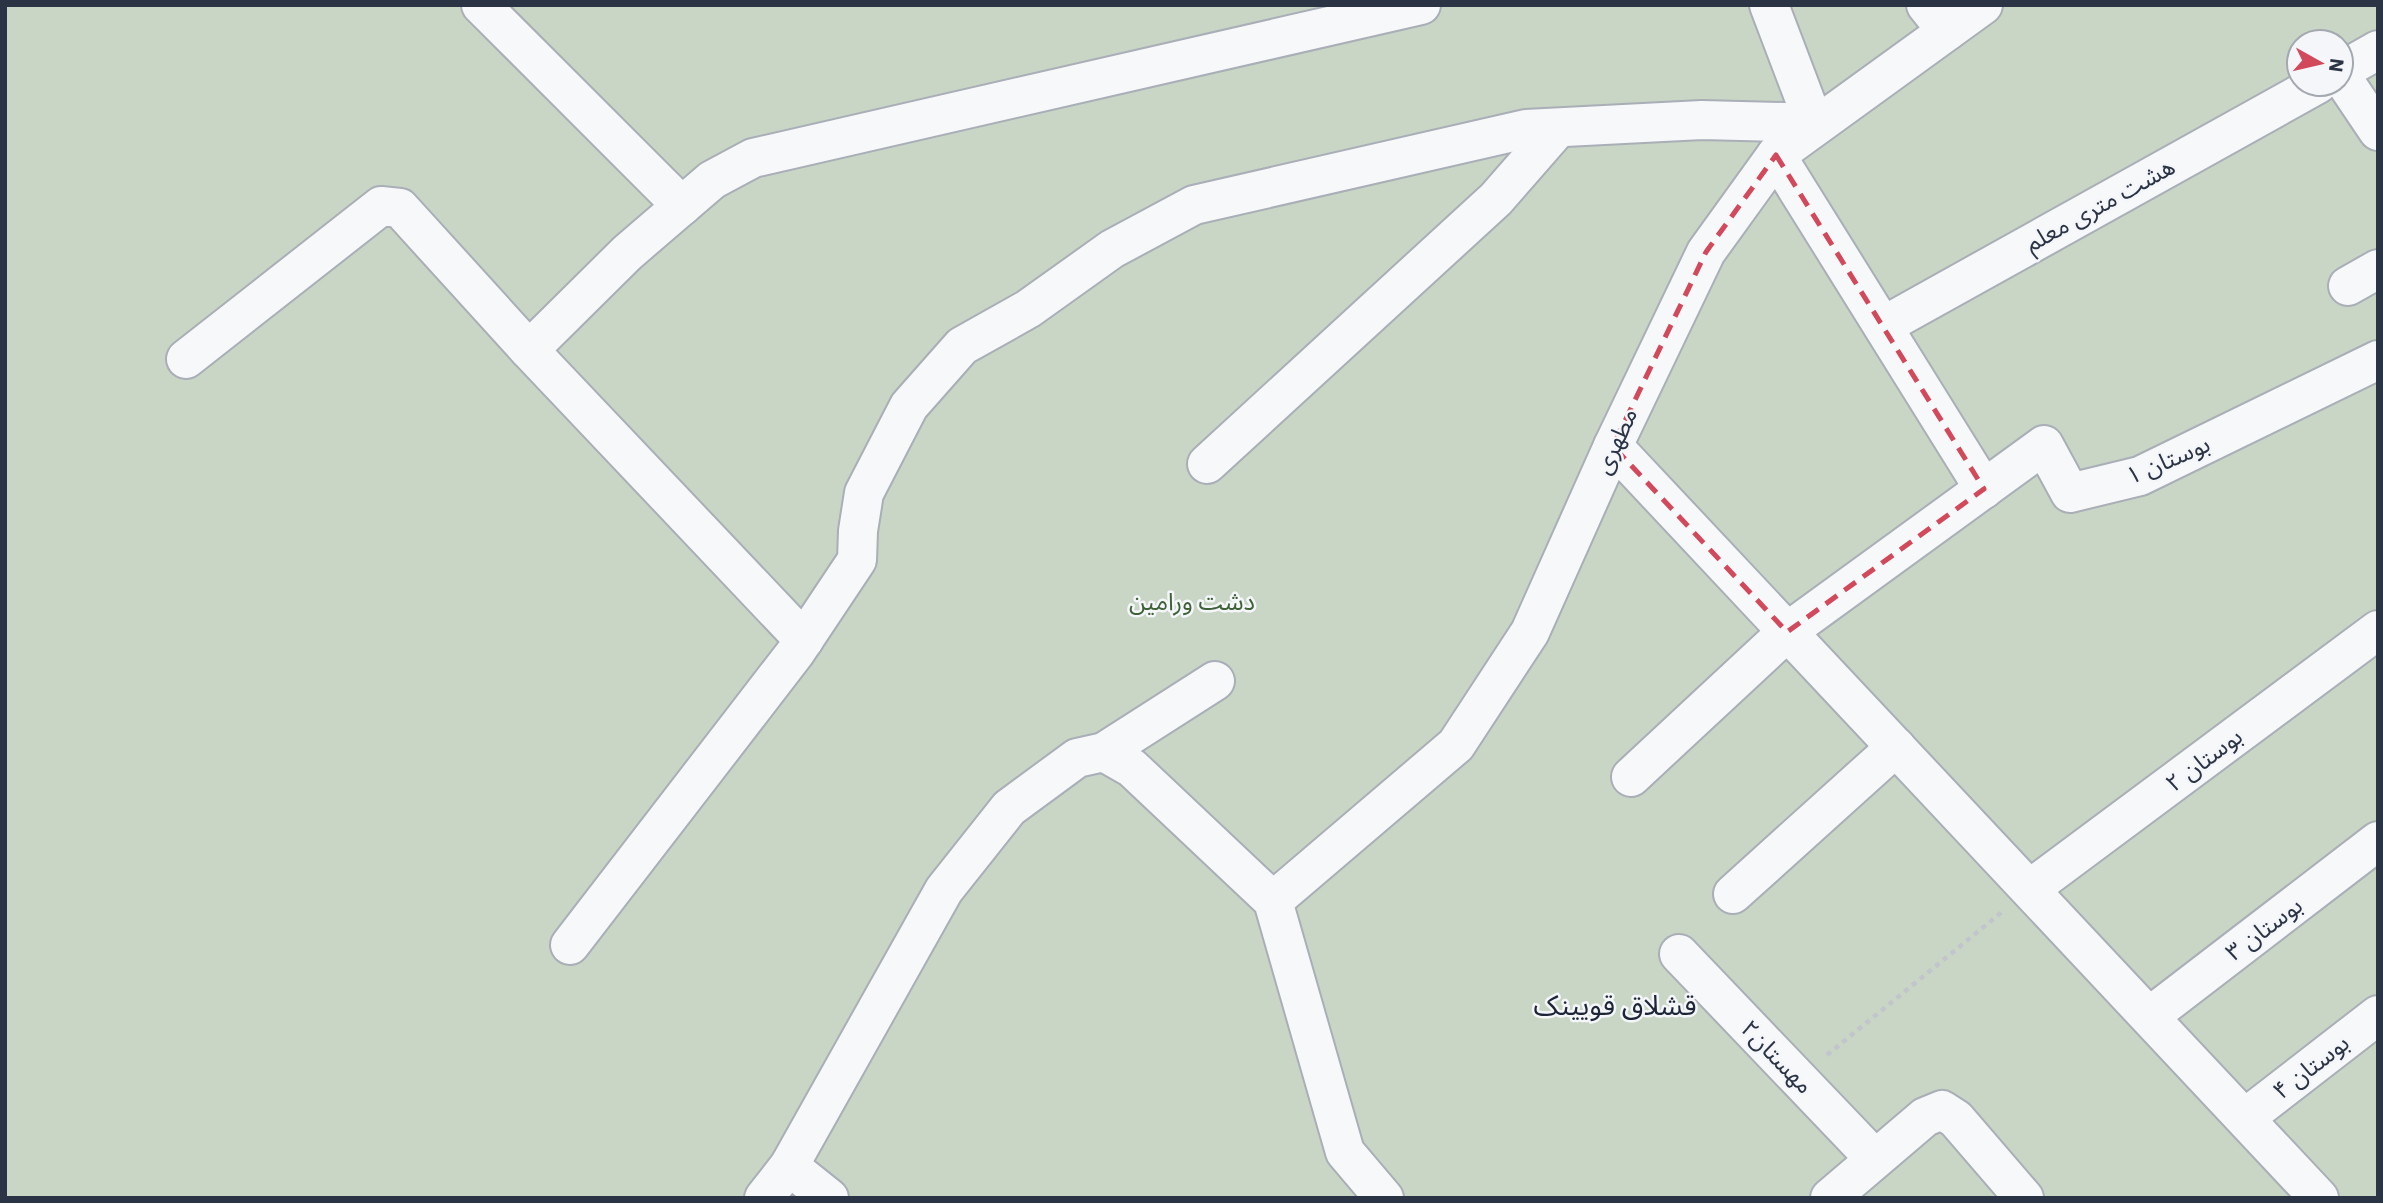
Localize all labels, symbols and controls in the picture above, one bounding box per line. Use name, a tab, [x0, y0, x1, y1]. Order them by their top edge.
north arrow	[2285, 28, 2355, 98]
text: N	[2324, 57, 2350, 74]
street label: هشت متری معلم	[2019, 150, 2181, 260]
street label: مطهری	[1586, 402, 1644, 479]
street label: بوستان ۱	[2121, 427, 2215, 491]
park label: دشت ورامین	[1129, 585, 1255, 617]
street label: بوستان ۲	[2158, 720, 2248, 799]
street label: بوستان ۳	[2218, 889, 2308, 968]
district label: قشلاق قویینک	[1534, 986, 1696, 1023]
street label: مهستان۲	[1735, 1012, 1821, 1100]
street label: بوستان ۴	[2266, 1026, 2355, 1106]

